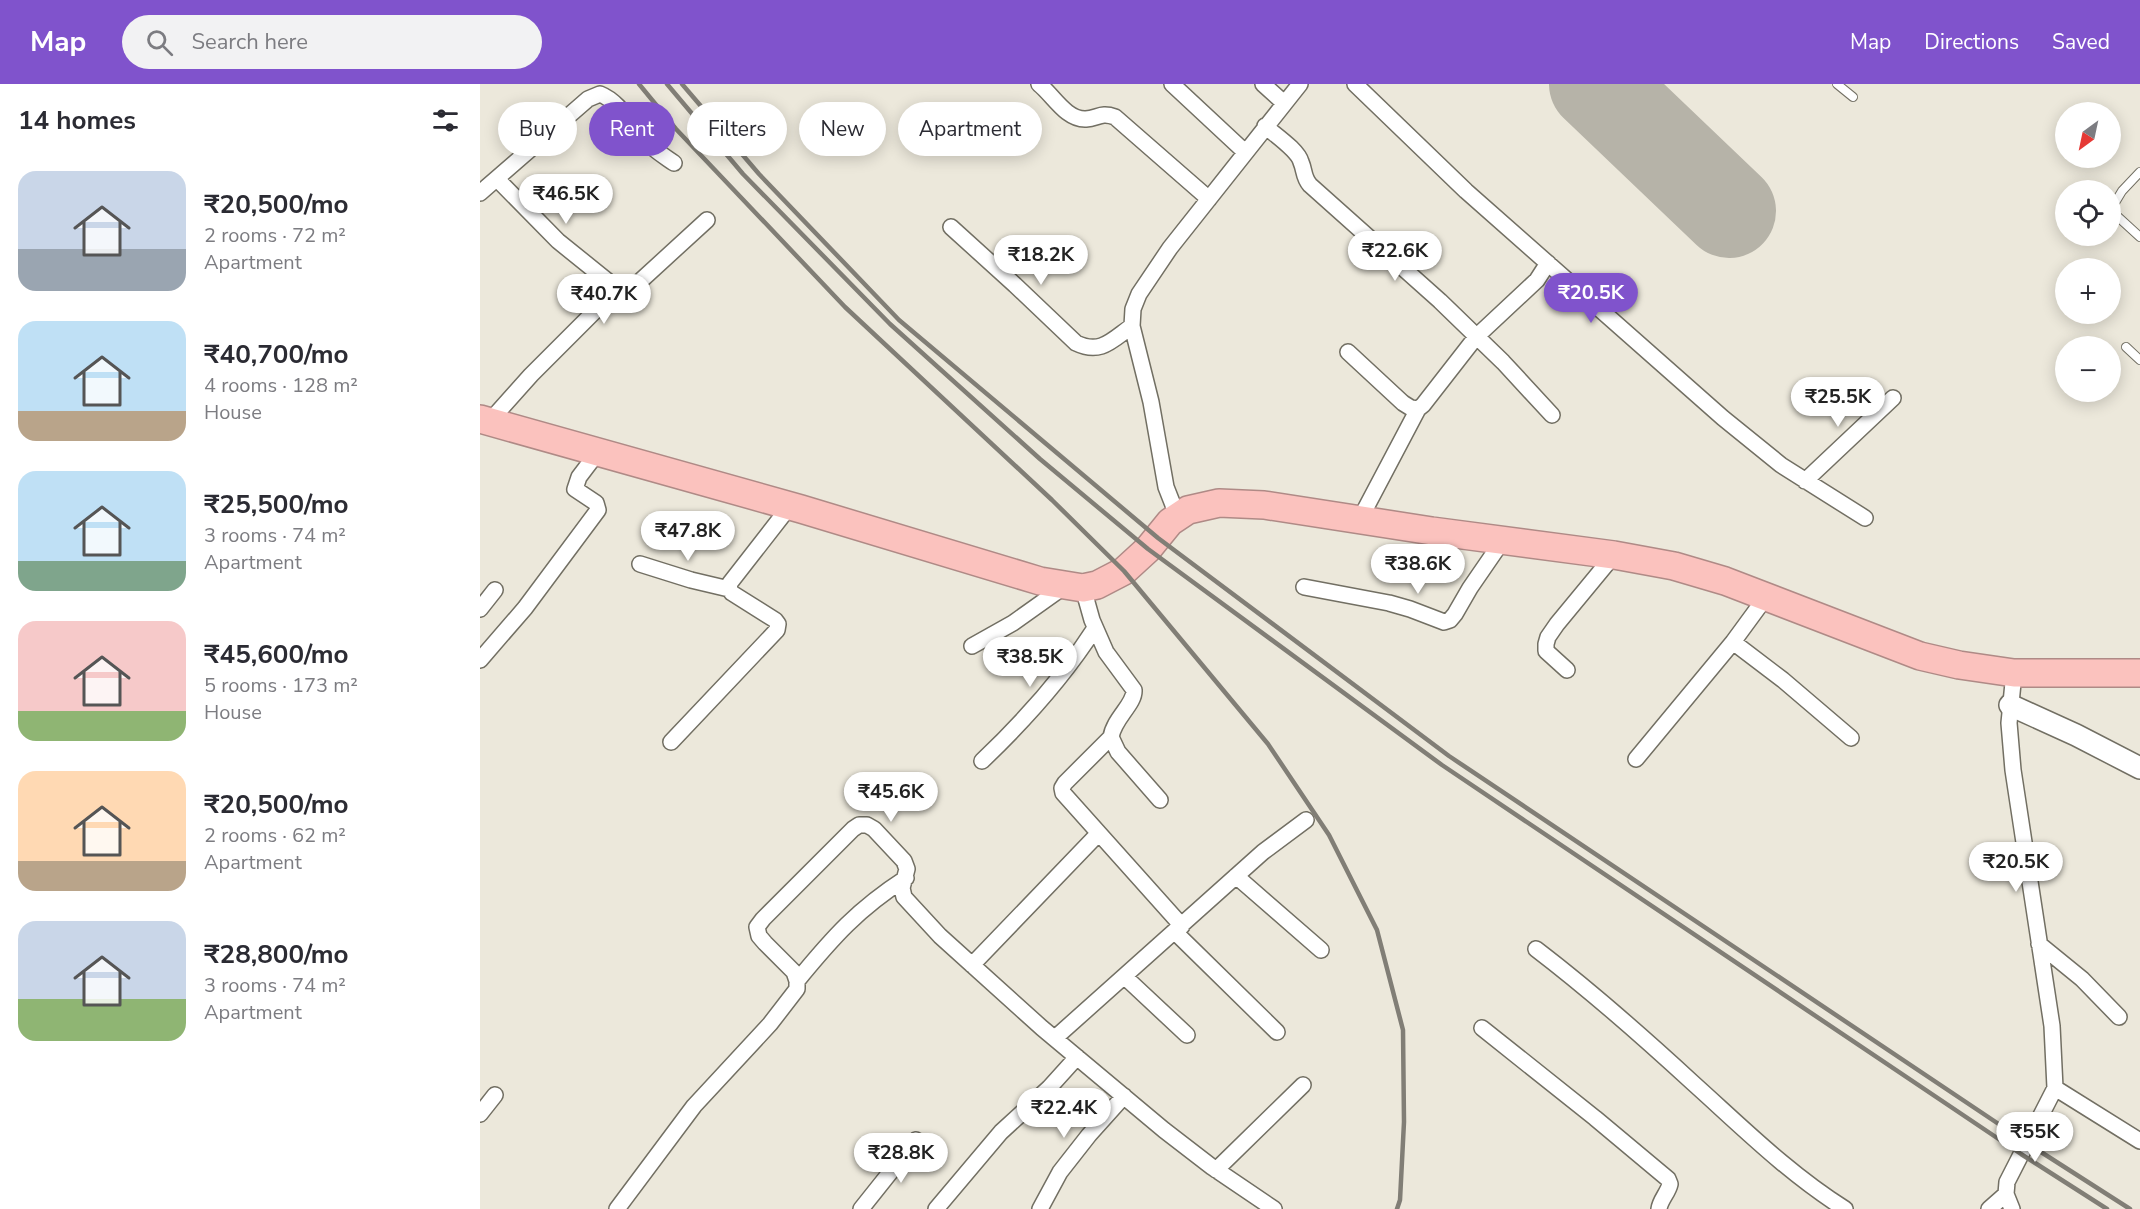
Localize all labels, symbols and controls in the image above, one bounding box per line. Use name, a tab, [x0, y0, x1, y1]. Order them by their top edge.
search box	[122, 15, 542, 69]
text: Map	[30, 23, 86, 61]
icon: search	[143, 26, 176, 59]
text: Search here	[191, 27, 308, 57]
text: Map	[1850, 28, 1891, 56]
text: Directions	[1924, 28, 2019, 56]
text: Saved	[2052, 28, 2110, 56]
chip: Buy	[498, 102, 577, 156]
chip: Rent	[589, 102, 675, 156]
chip: Filters	[687, 102, 787, 156]
chip: New	[799, 102, 886, 156]
chip: Apartment	[898, 102, 1042, 156]
north arrow	[2055, 102, 2121, 168]
map controls	[2055, 102, 2121, 402]
text: 14 homes	[18, 103, 136, 138]
icon: filters	[429, 104, 462, 137]
pin: ₹46.5K	[517, 174, 615, 225]
text: ₹46.5K	[533, 180, 599, 207]
button: locate	[2055, 180, 2121, 246]
text: ₹20,500/mo	[204, 187, 348, 222]
icon: home	[66, 195, 138, 267]
text: 2 rooms · 72 m²	[204, 222, 346, 249]
pin: ₹22.6K	[1346, 231, 1444, 282]
pin: ₹18.2K	[992, 235, 1090, 286]
text: ₹22.6K	[1362, 237, 1428, 264]
text: ₹18.2K	[1008, 241, 1074, 268]
text: Apartment	[204, 249, 302, 276]
button: +	[2055, 258, 2121, 324]
pin: ₹20.5K	[1542, 273, 1640, 324]
pin: ₹40.7K	[555, 274, 653, 325]
text: ₹20.5K	[1558, 279, 1624, 306]
text: ₹40.7K	[571, 280, 637, 307]
button: −	[2055, 336, 2121, 402]
text: ₹40,700/mo	[204, 337, 348, 372]
icon: home	[66, 345, 138, 417]
text: 4 rooms · 128 m²	[204, 372, 358, 399]
pin: ₹25.5K	[1789, 377, 1887, 428]
text: ₹25.5K	[1805, 383, 1871, 410]
text: House	[204, 399, 262, 426]
text: ₹25,500/mo	[204, 487, 348, 522]
icon: home	[66, 495, 138, 567]
pin: ₹47.8K	[639, 511, 737, 562]
text: ₹47.8K	[655, 517, 721, 544]
text: 3 rooms · 74 m²	[204, 522, 346, 549]
pin: ₹38.6K	[1369, 544, 1467, 595]
text: Apartment	[204, 549, 302, 576]
text: ₹38.6K	[1385, 550, 1451, 577]
text: ₹45,600/mo	[204, 637, 348, 672]
pin: ₹38.5K	[981, 637, 1079, 688]
text: ₹38.5K	[997, 643, 1063, 670]
icon: home	[66, 645, 138, 717]
text: 5 rooms · 173 m²	[204, 672, 358, 699]
text: House	[204, 699, 262, 726]
pin: ₹45.6K	[842, 772, 940, 823]
text: ₹45.6K	[858, 778, 924, 805]
text: ₹20,500/mo	[204, 787, 348, 822]
icon: home	[66, 795, 138, 867]
text: 2 rooms · 62 m²	[204, 822, 346, 849]
pin: ₹20.5K	[1967, 842, 2065, 893]
text: ₹20.5K	[1983, 848, 2049, 875]
text: Apartment	[204, 849, 302, 876]
text: ₹28,800/mo	[204, 937, 348, 972]
icon: home	[66, 945, 138, 1017]
text: 3 rooms · 74 m²	[204, 972, 346, 999]
text: Apartment	[204, 999, 302, 1026]
pin: ₹22.4K	[1015, 1088, 1113, 1139]
text: ₹22.4K	[1031, 1094, 1097, 1121]
pin: ₹55K	[1999, 1112, 2071, 1163]
text: ₹55K	[2010, 1118, 2060, 1145]
pin: ₹28.8K	[852, 1133, 950, 1184]
text: ₹28.8K	[868, 1139, 934, 1166]

